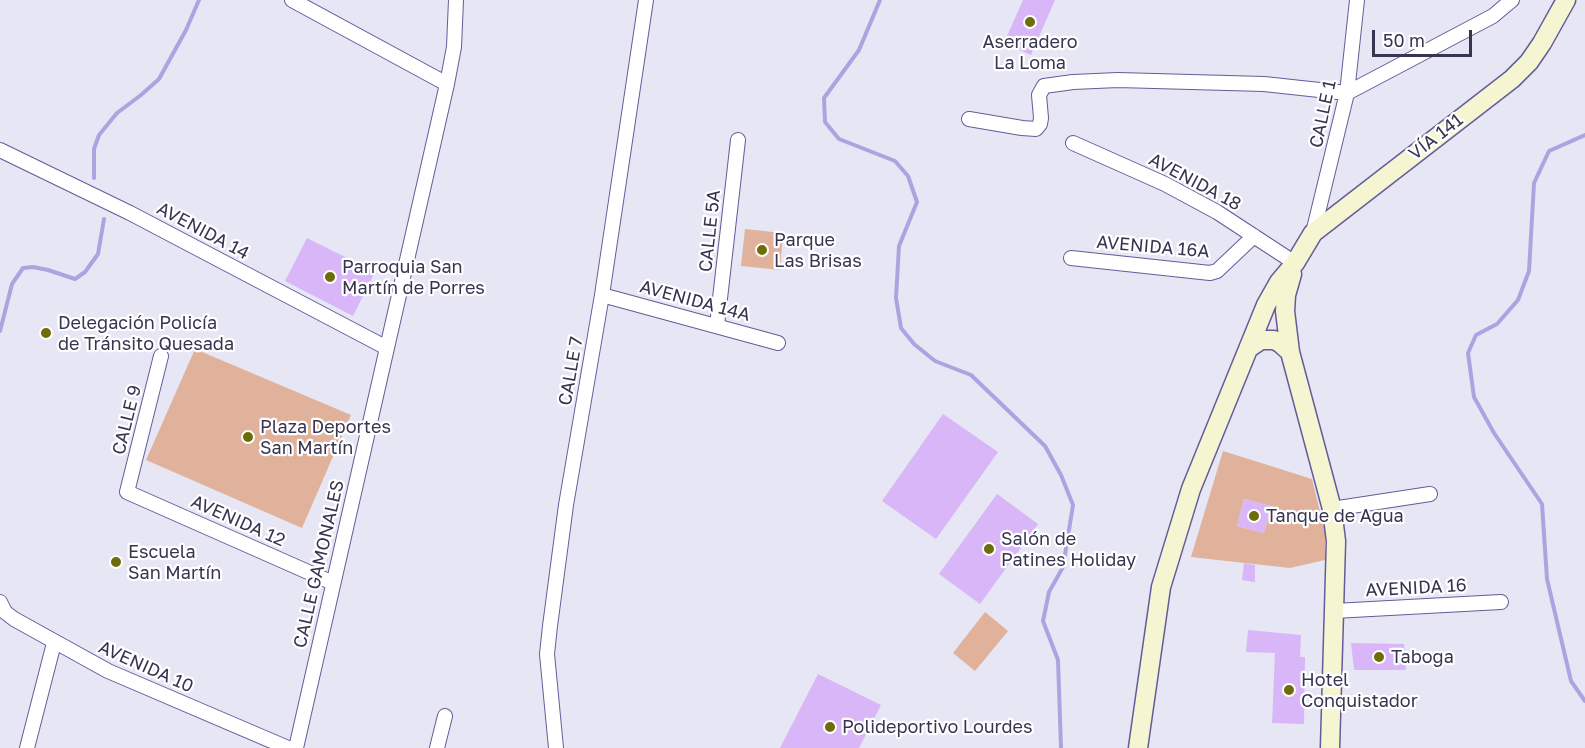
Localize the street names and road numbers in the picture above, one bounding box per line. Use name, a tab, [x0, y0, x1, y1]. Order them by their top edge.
street label: CALLE 1	[1305, 78, 1341, 150]
street label: VÍA 141	[1405, 109, 1467, 165]
street label: AVENIDA 18	[1145, 149, 1245, 215]
street label: CALLE 5A	[695, 189, 725, 273]
street label: AVENIDA 14	[153, 198, 253, 264]
street label: AVENIDA 16A	[1096, 231, 1210, 263]
street label: AVENIDA 14A	[637, 276, 753, 326]
street label: CALLE 7	[554, 335, 588, 407]
street label: CALLE 9	[108, 383, 146, 457]
street label: CALLE GAMONALES	[289, 478, 349, 650]
street label: AVENIDA 12	[188, 491, 288, 551]
street label: AVENIDA 16	[1365, 575, 1467, 601]
street label: AVENIDA 10	[95, 636, 197, 698]

